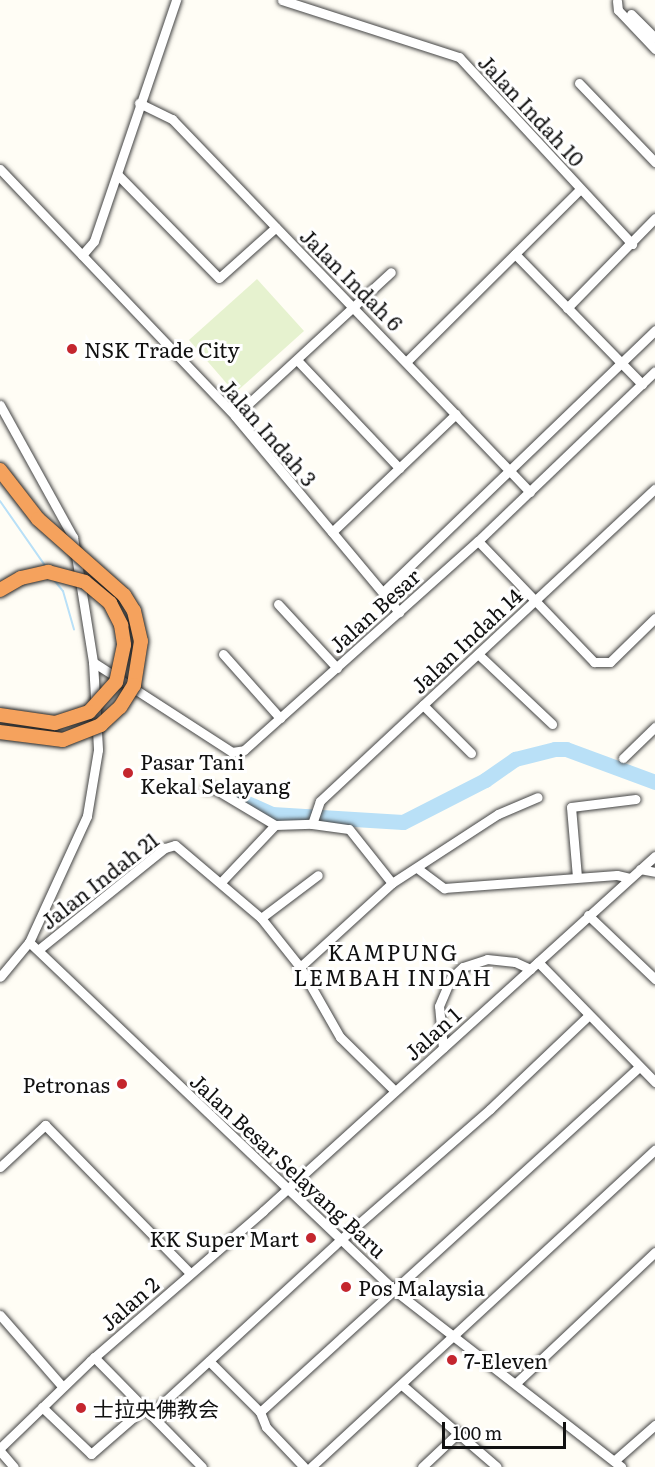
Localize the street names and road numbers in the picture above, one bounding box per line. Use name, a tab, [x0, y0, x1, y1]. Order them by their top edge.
street label: Jalan Indah 10	[474, 49, 590, 171]
street label: Jalan Indah 6	[296, 223, 408, 335]
street label: Jalan Indah 3	[215, 373, 323, 491]
street label: Jalan Besar	[323, 563, 425, 657]
street label: Jalan Indah 14	[405, 582, 527, 698]
street label: Jalan Indah 21	[35, 826, 163, 934]
street label: Jalan 1	[399, 1001, 465, 1065]
street label: Jalan Besar Selayang Baru	[186, 1068, 392, 1262]
street label: Jalan 2	[95, 1271, 163, 1335]

